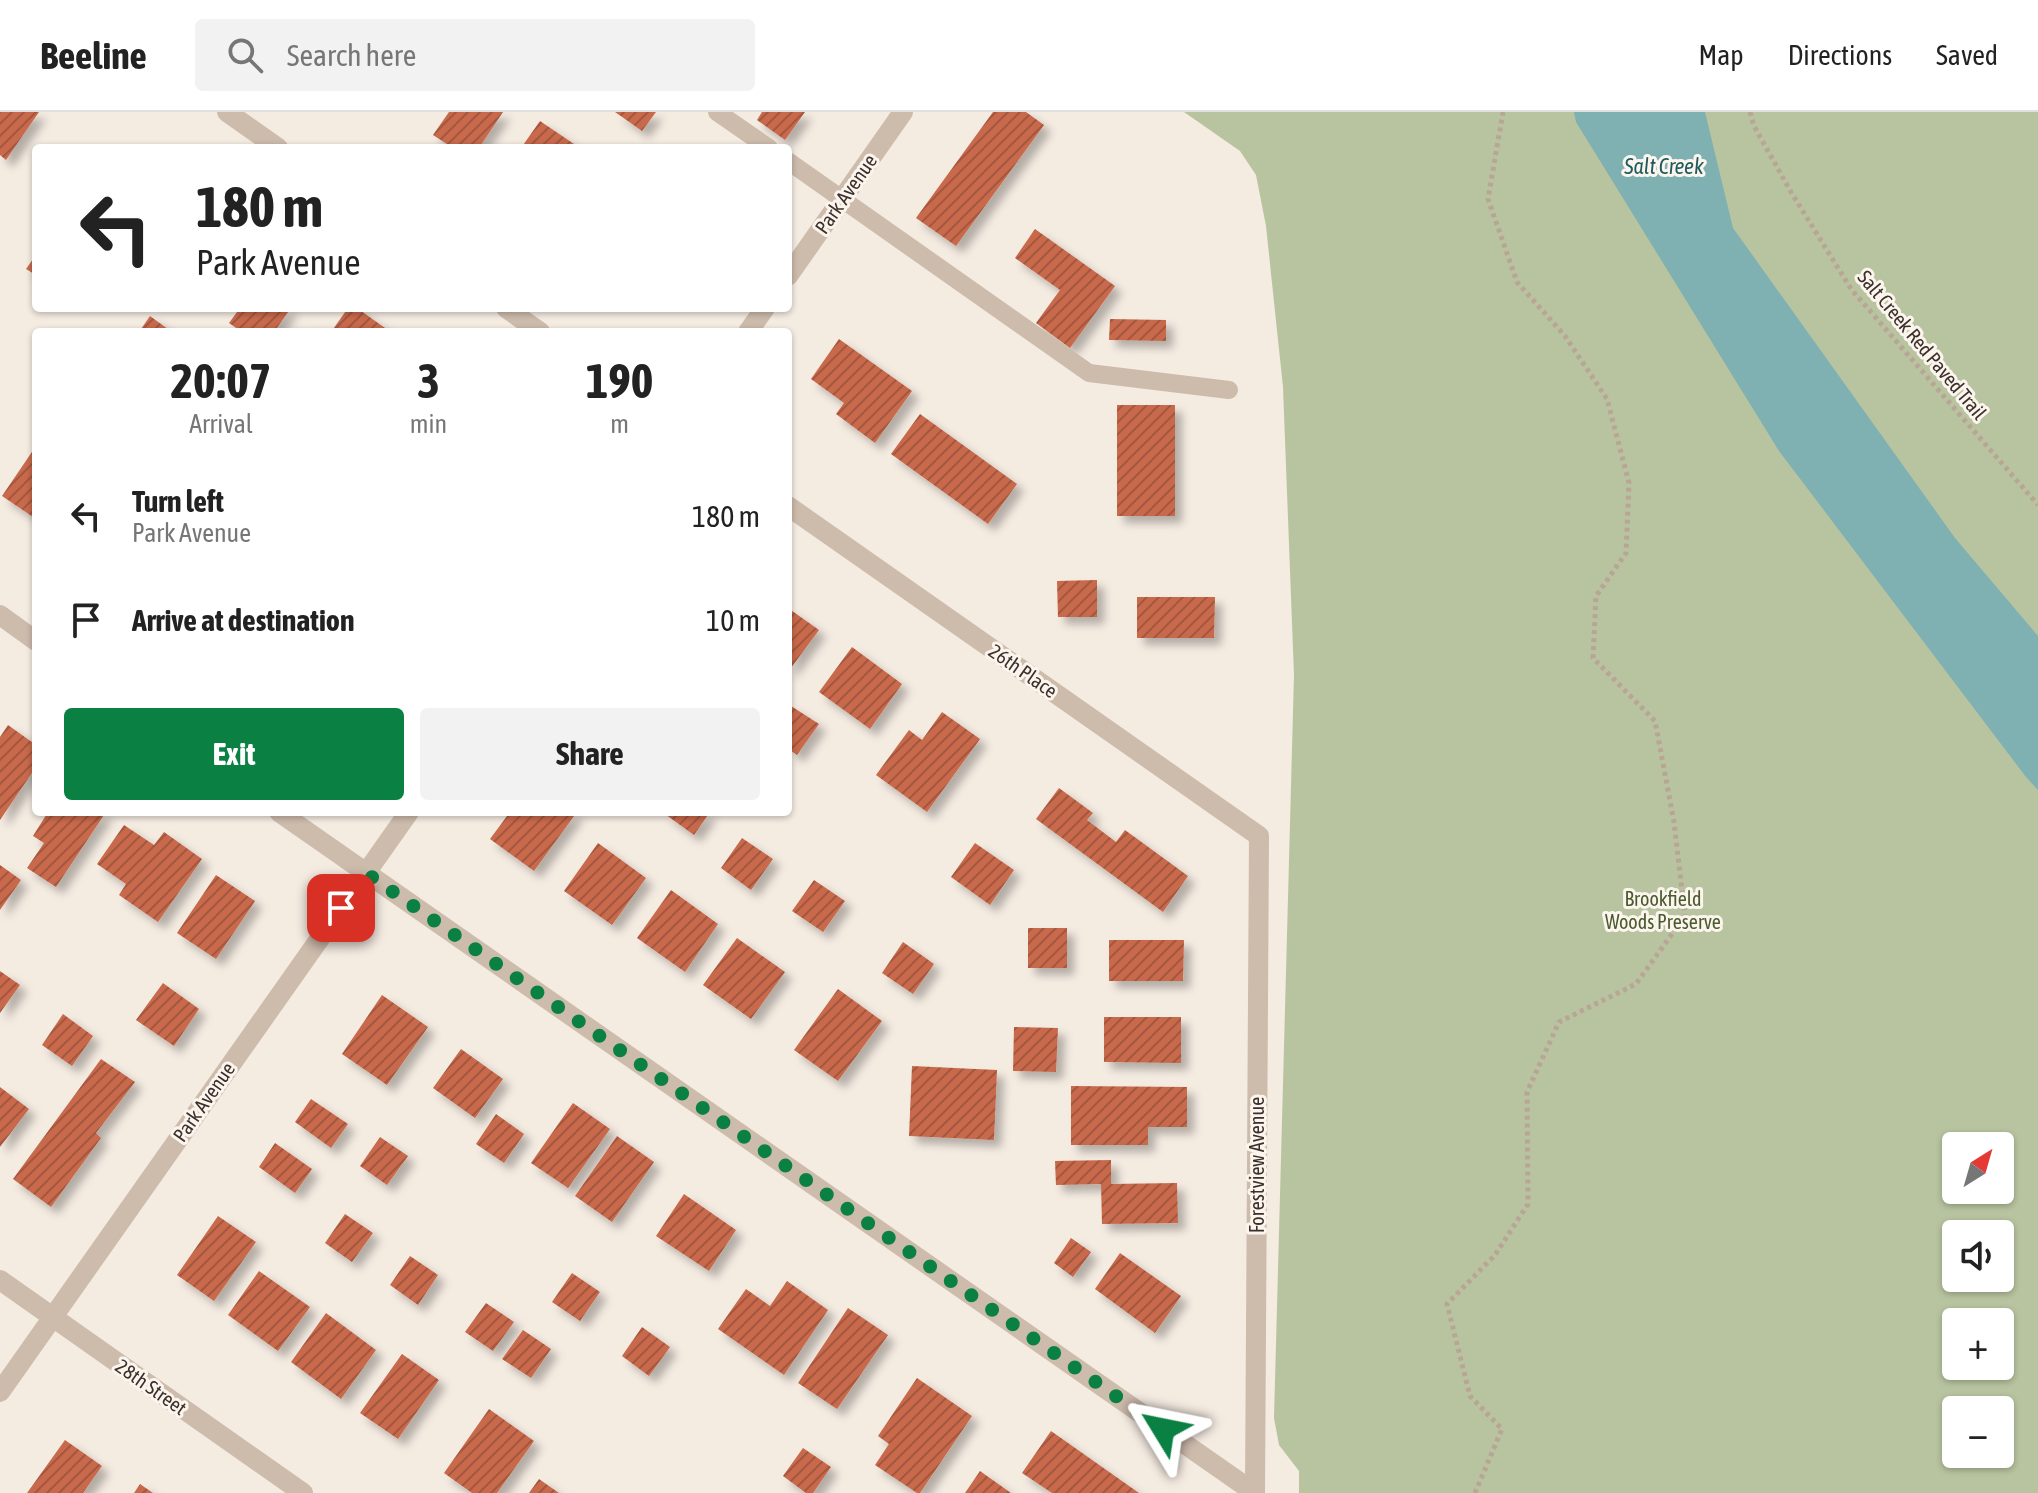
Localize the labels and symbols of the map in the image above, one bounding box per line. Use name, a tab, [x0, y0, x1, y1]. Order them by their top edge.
street label: Park Avenue	[810, 150, 881, 238]
water label: Salt Creek	[1623, 153, 1704, 179]
street label: Salt Creek Red Paved Trail	[1853, 265, 1992, 424]
street label: 26th Place	[985, 639, 1062, 702]
pin	[307, 874, 375, 942]
park label: Brookfield Woods Preserve	[1605, 887, 1721, 933]
street label: Park Avenue	[168, 1058, 239, 1146]
street label: Forestview Avenue	[1245, 1097, 1268, 1233]
north arrow	[1942, 1132, 2014, 1204]
street label: 28th Street	[112, 1354, 191, 1419]
position arrow	[1121, 1387, 1205, 1471]

